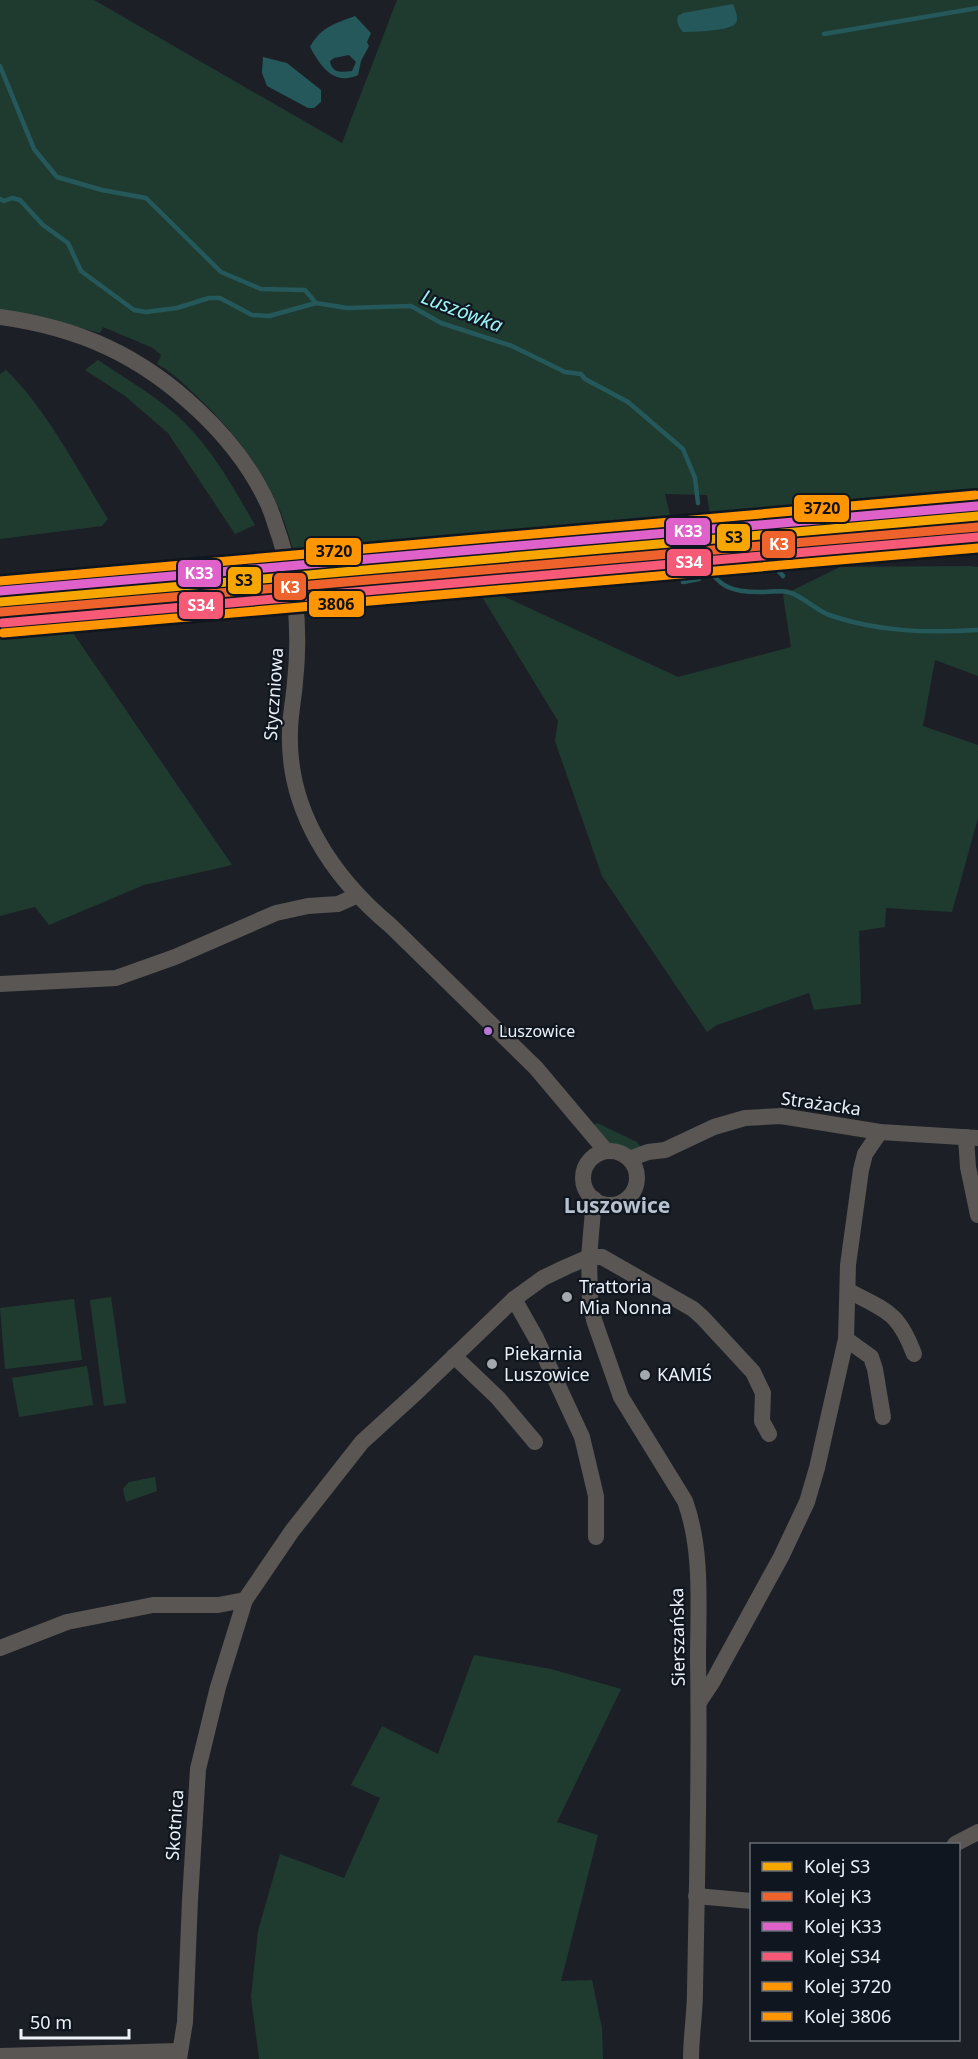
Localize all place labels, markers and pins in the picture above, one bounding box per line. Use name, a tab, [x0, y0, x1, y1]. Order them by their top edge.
place label: Luszowice	[499, 1020, 575, 1042]
marker: Luszowice	[482, 1025, 494, 1037]
place label: Trattoria Mia Nonna	[579, 1274, 672, 1319]
marker: Trattoria Mia Nonna	[560, 1290, 574, 1304]
place label: Piekarnia Luszowice	[504, 1341, 590, 1386]
marker: Piekarnia Luszowice	[485, 1357, 499, 1371]
place label: KAMIŚ	[657, 1362, 712, 1386]
marker: KAMIŚ	[638, 1368, 652, 1382]

